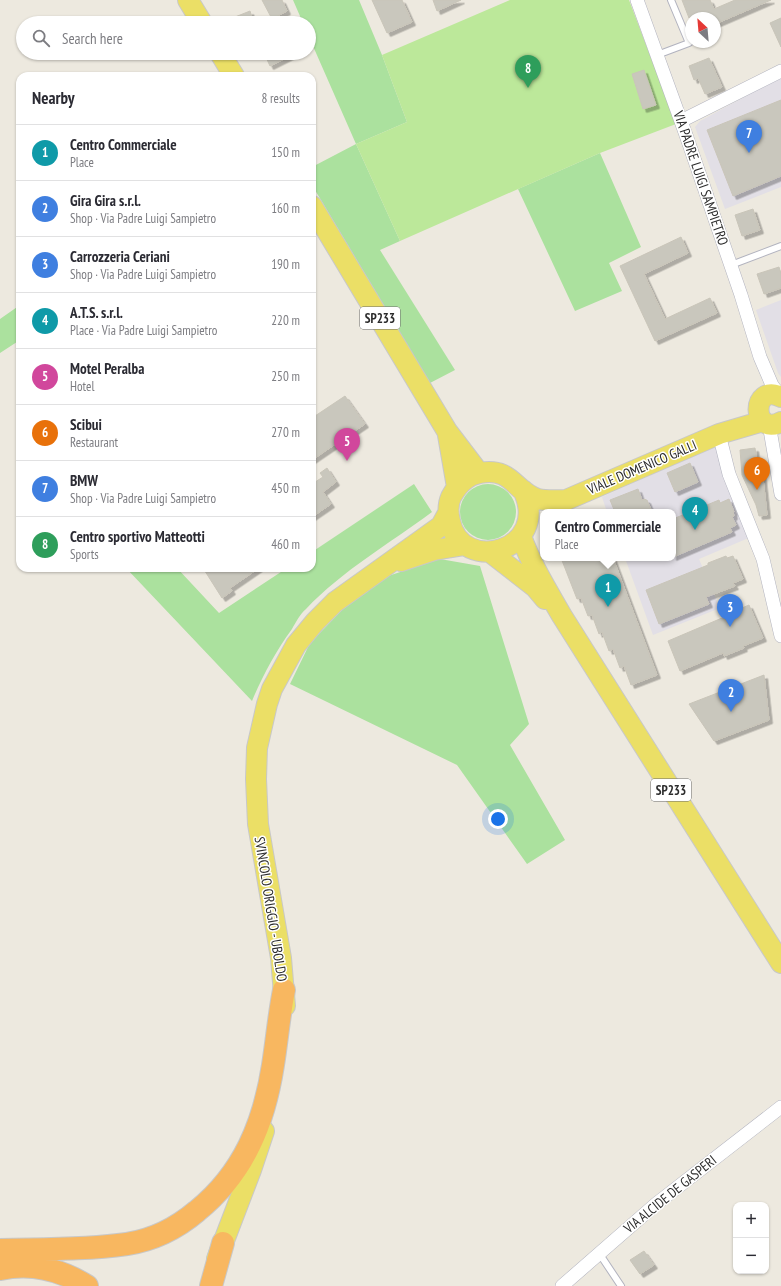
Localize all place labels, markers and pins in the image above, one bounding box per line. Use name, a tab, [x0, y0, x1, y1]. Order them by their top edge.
pin: 8	[515, 55, 541, 88]
pin: 7	[736, 120, 762, 153]
pin: 5	[334, 428, 360, 461]
pin: 6	[744, 457, 770, 490]
pin: 4	[682, 497, 708, 530]
pin: 1	[595, 574, 621, 607]
pin: 3	[717, 594, 743, 627]
pin: 2	[718, 679, 744, 712]

